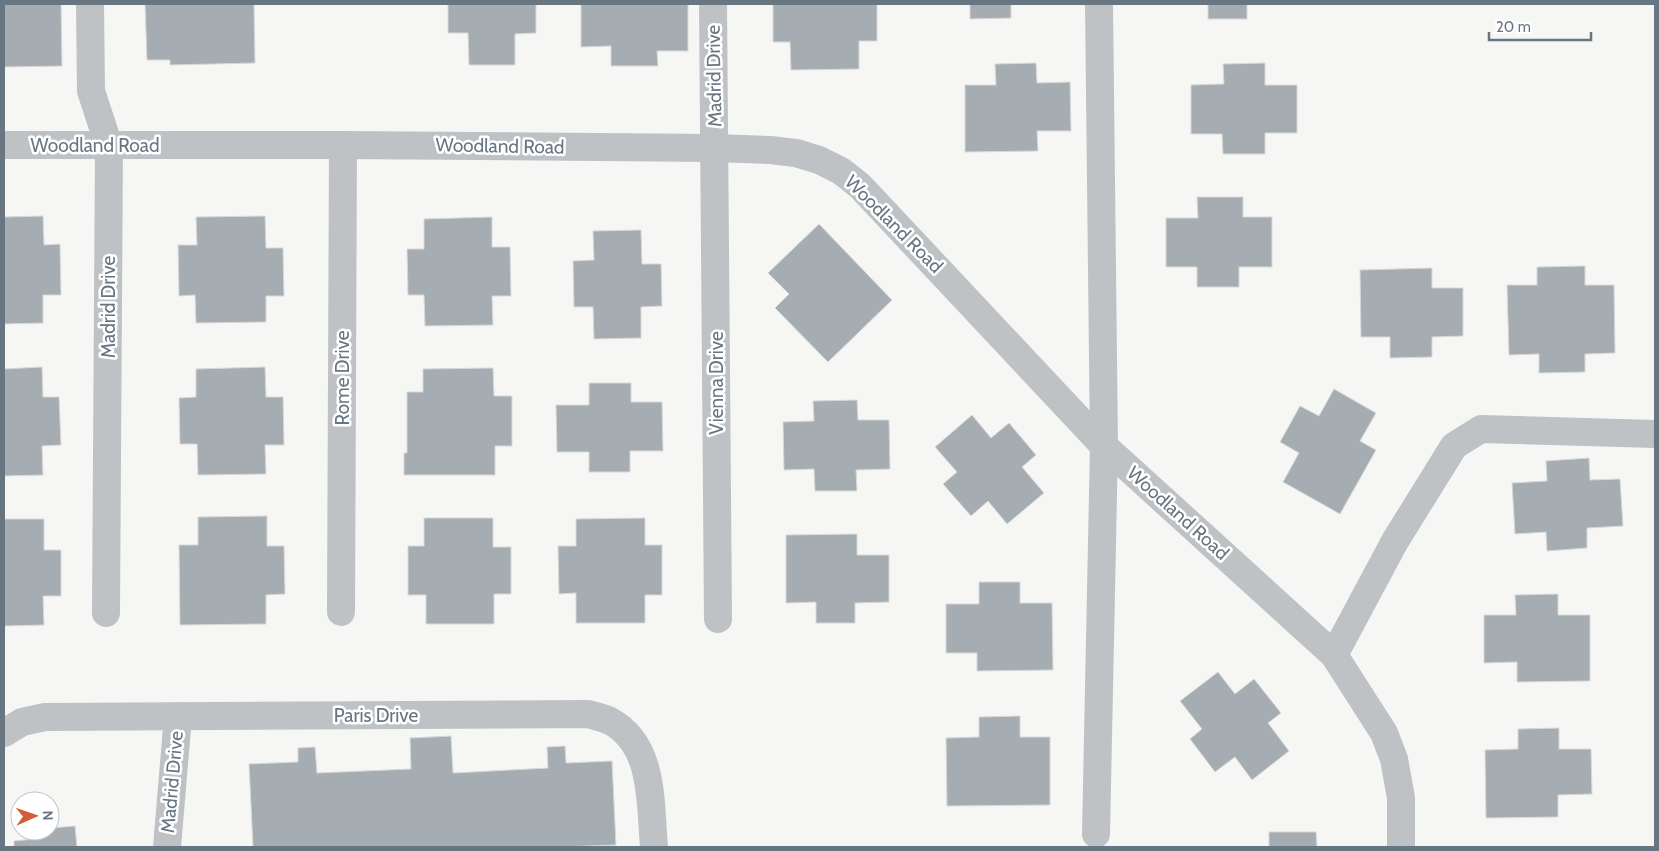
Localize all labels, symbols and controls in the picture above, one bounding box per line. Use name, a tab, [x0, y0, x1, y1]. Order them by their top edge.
scale bar	[1489, 10, 1592, 42]
text: 20 m	[1496, 18, 1531, 36]
street label: Madrid Drive	[702, 24, 726, 127]
street label: Woodland Road	[435, 133, 565, 159]
street label: Woodland Road	[31, 134, 159, 157]
street label: Woodland Road	[840, 170, 948, 278]
street label: Madrid Drive	[97, 256, 120, 358]
street label: Rome Drive	[331, 330, 354, 425]
street label: Vienna Drive	[705, 331, 728, 435]
street label: Woodland Road	[1122, 461, 1234, 565]
street label: Paris Drive	[334, 704, 419, 727]
street label: Madrid Drive	[156, 730, 188, 834]
north arrow	[10, 791, 60, 841]
text: N	[39, 810, 57, 821]

